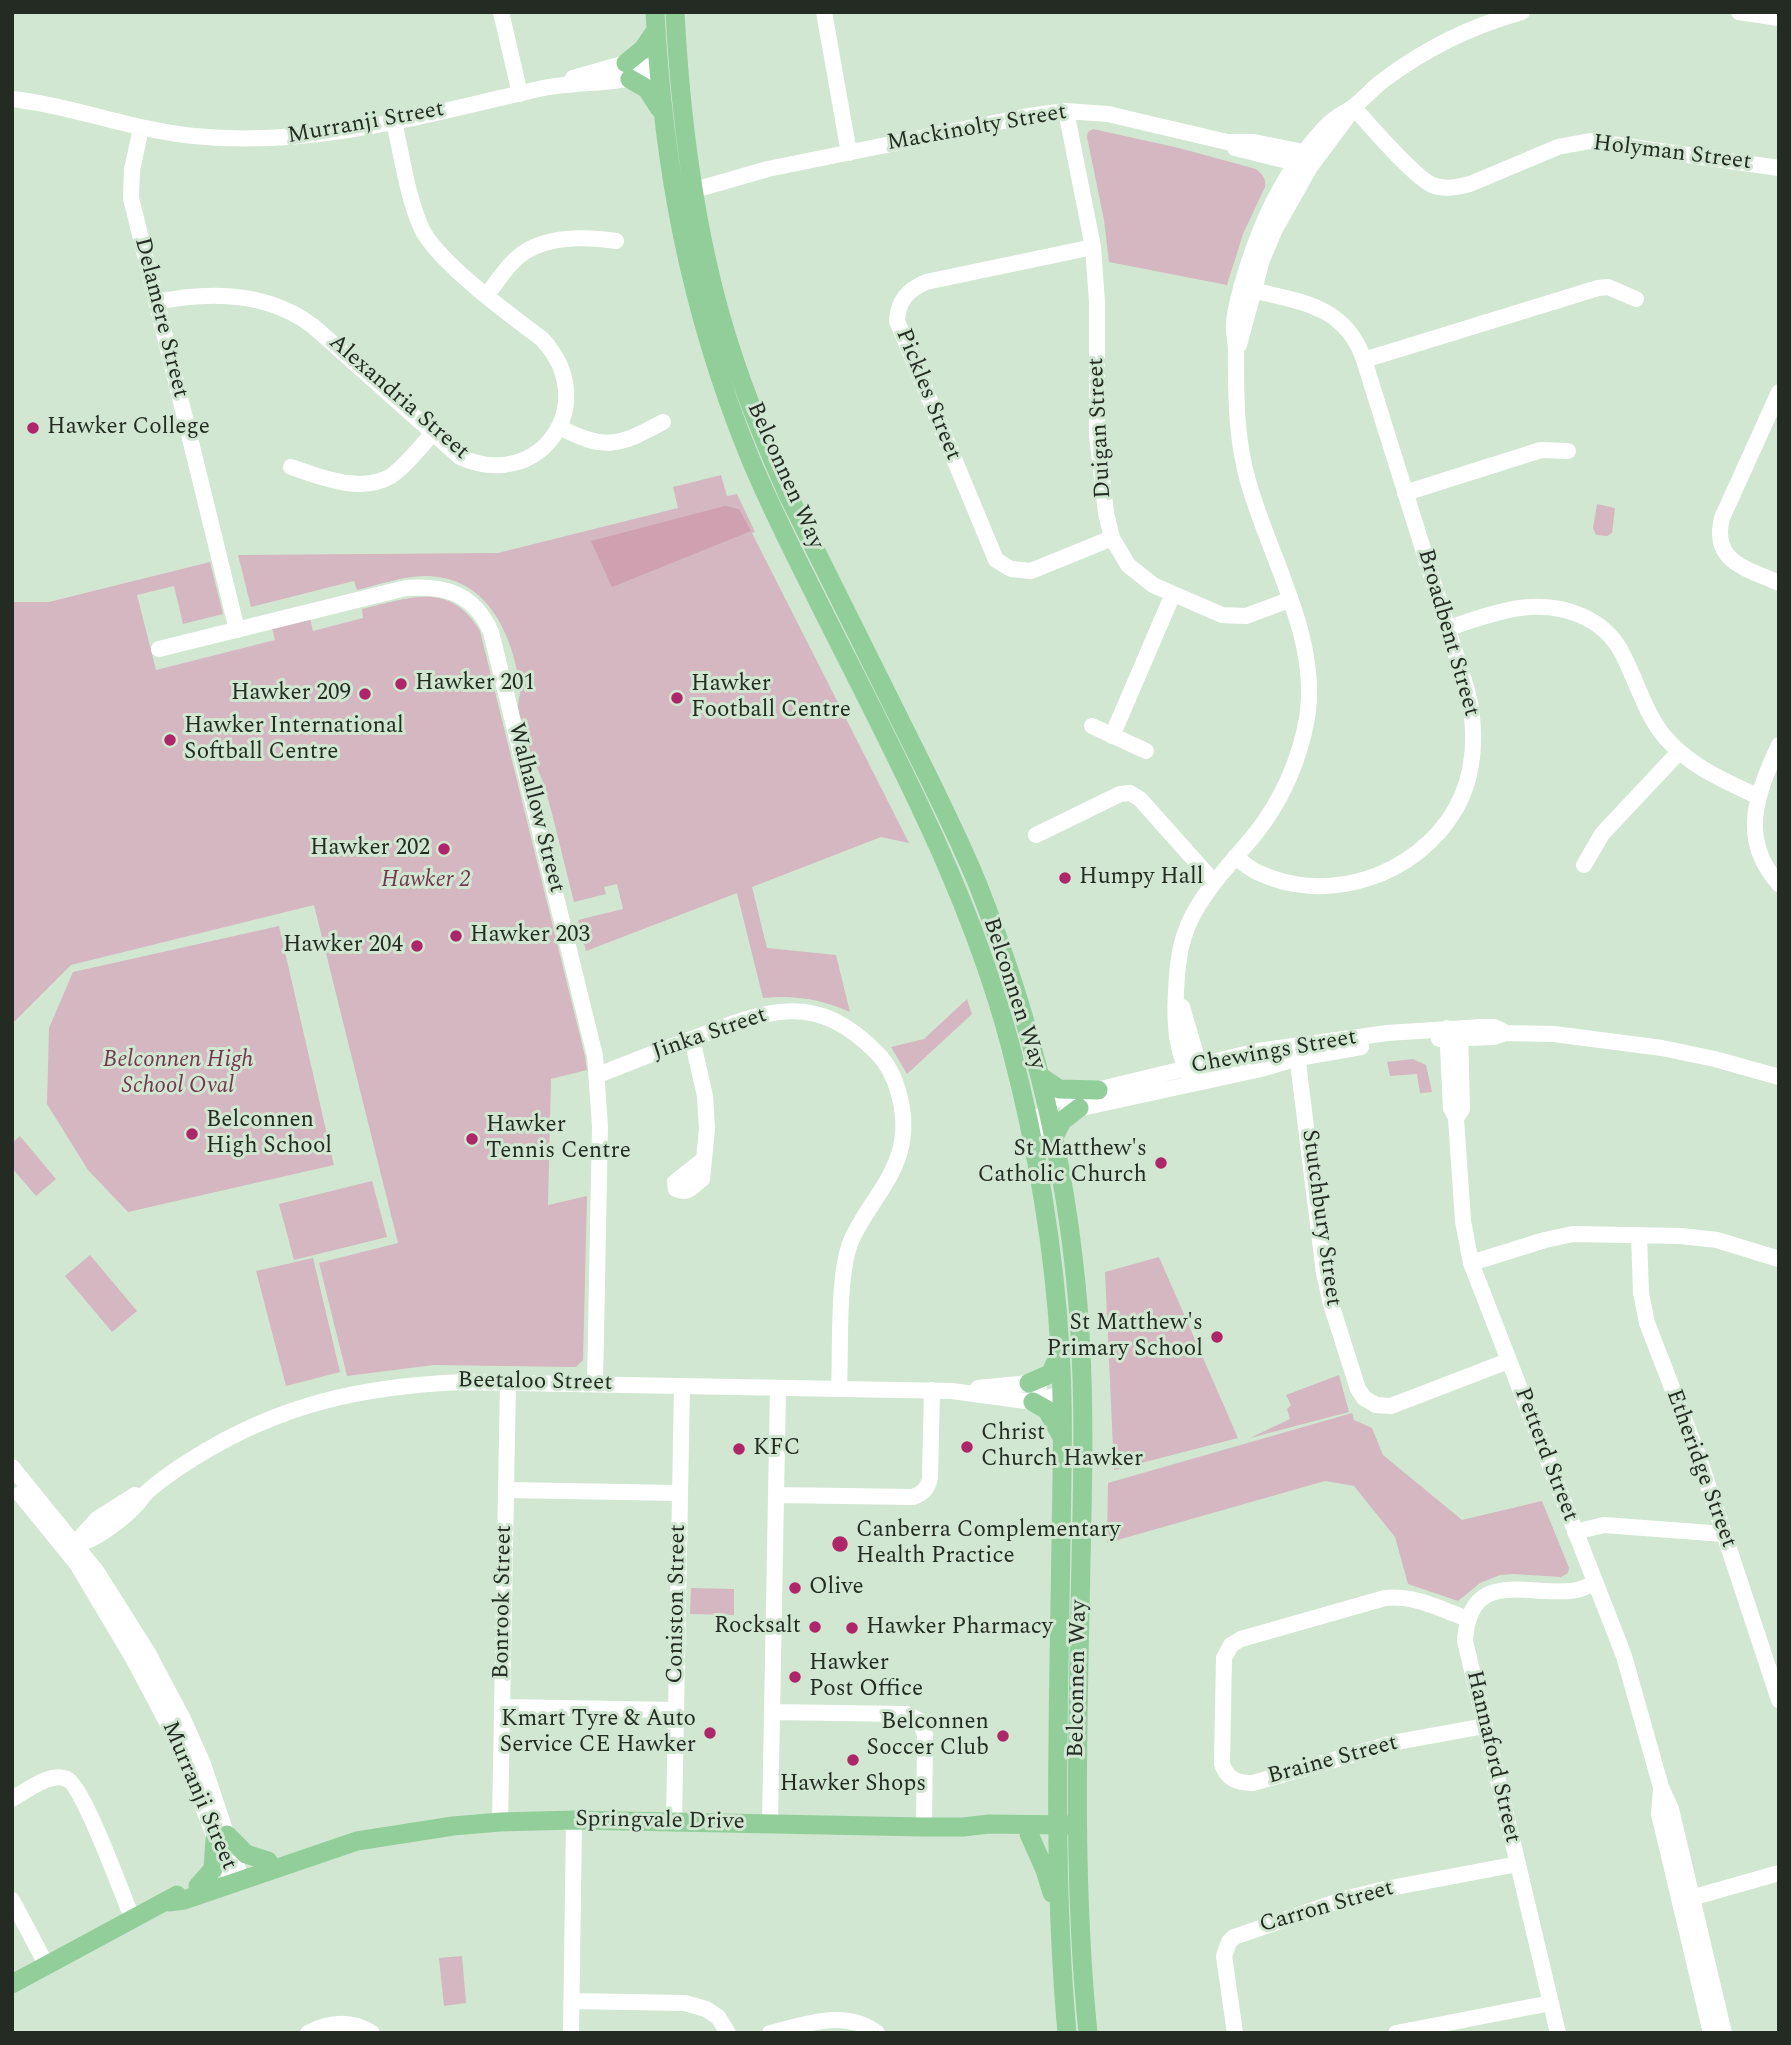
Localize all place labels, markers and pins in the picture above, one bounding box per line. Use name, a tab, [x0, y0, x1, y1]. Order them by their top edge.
place label: Hawker College	[47, 414, 210, 442]
marker: Hawker College	[25, 420, 41, 436]
place label: Hawker 201	[415, 670, 535, 698]
place label: Hawker Football Centre	[691, 671, 851, 725]
marker: Hawker 201	[393, 676, 409, 692]
place label: Hawker 209	[231, 680, 351, 708]
marker: Hawker 209	[357, 686, 373, 702]
marker: Hawker Football Centre	[669, 690, 685, 706]
place label: Hawker International Softball Centre	[184, 713, 404, 767]
marker: Hawker International Softball Centre	[162, 732, 178, 748]
place label: Hawker 202	[310, 835, 430, 863]
marker: Hawker 202	[436, 841, 452, 857]
place label: Humpy Hall	[1079, 864, 1203, 892]
marker: Humpy Hall	[1057, 870, 1073, 886]
place label: Hawker 203	[470, 922, 590, 950]
marker: Hawker 203	[448, 928, 464, 944]
place label: Hawker 204	[283, 932, 403, 960]
marker: Hawker 204	[409, 938, 425, 954]
place label: Belconnen High School	[206, 1107, 332, 1161]
place label: Hawker Tennis Centre	[486, 1112, 631, 1166]
marker: Belconnen High School	[184, 1126, 200, 1142]
marker: Hawker Tennis Centre	[464, 1131, 480, 1147]
place label: St Matthew's Catholic Church	[978, 1136, 1147, 1190]
marker: St Matthew's Catholic Church	[1153, 1155, 1169, 1171]
place label: St Matthew's Primary School	[1047, 1310, 1203, 1364]
marker: St Matthew's Primary School	[1209, 1329, 1225, 1345]
place label: Christ Church Hawker	[981, 1420, 1143, 1474]
place label: KFC	[753, 1435, 800, 1463]
marker: Christ Church Hawker	[959, 1439, 975, 1455]
marker: KFC	[731, 1441, 747, 1457]
place label: Canberra Complementary Health Practice	[856, 1517, 1120, 1571]
marker: Canberra Complementary Health Practice	[830, 1534, 850, 1554]
place label: Olive	[809, 1574, 864, 1602]
marker: Olive	[787, 1580, 803, 1596]
place label: Rocksalt	[714, 1613, 801, 1641]
place label: Hawker Pharmacy	[866, 1614, 1053, 1642]
marker: Rocksalt	[807, 1619, 823, 1635]
marker: Hawker Pharmacy	[844, 1620, 860, 1636]
place label: Hawker Post Office	[809, 1650, 923, 1704]
marker: Hawker Post Office	[787, 1669, 803, 1685]
place label: Kmart Tyre & Auto Service CE Hawker	[500, 1706, 696, 1760]
place label: Belconnen Soccer Club	[867, 1709, 989, 1763]
marker: Kmart Tyre & Auto Service CE Hawker	[702, 1725, 718, 1741]
marker: Belconnen Soccer Club	[995, 1728, 1011, 1744]
marker: Hawker Shops	[845, 1752, 861, 1768]
place label: Hawker Shops	[780, 1771, 926, 1799]

